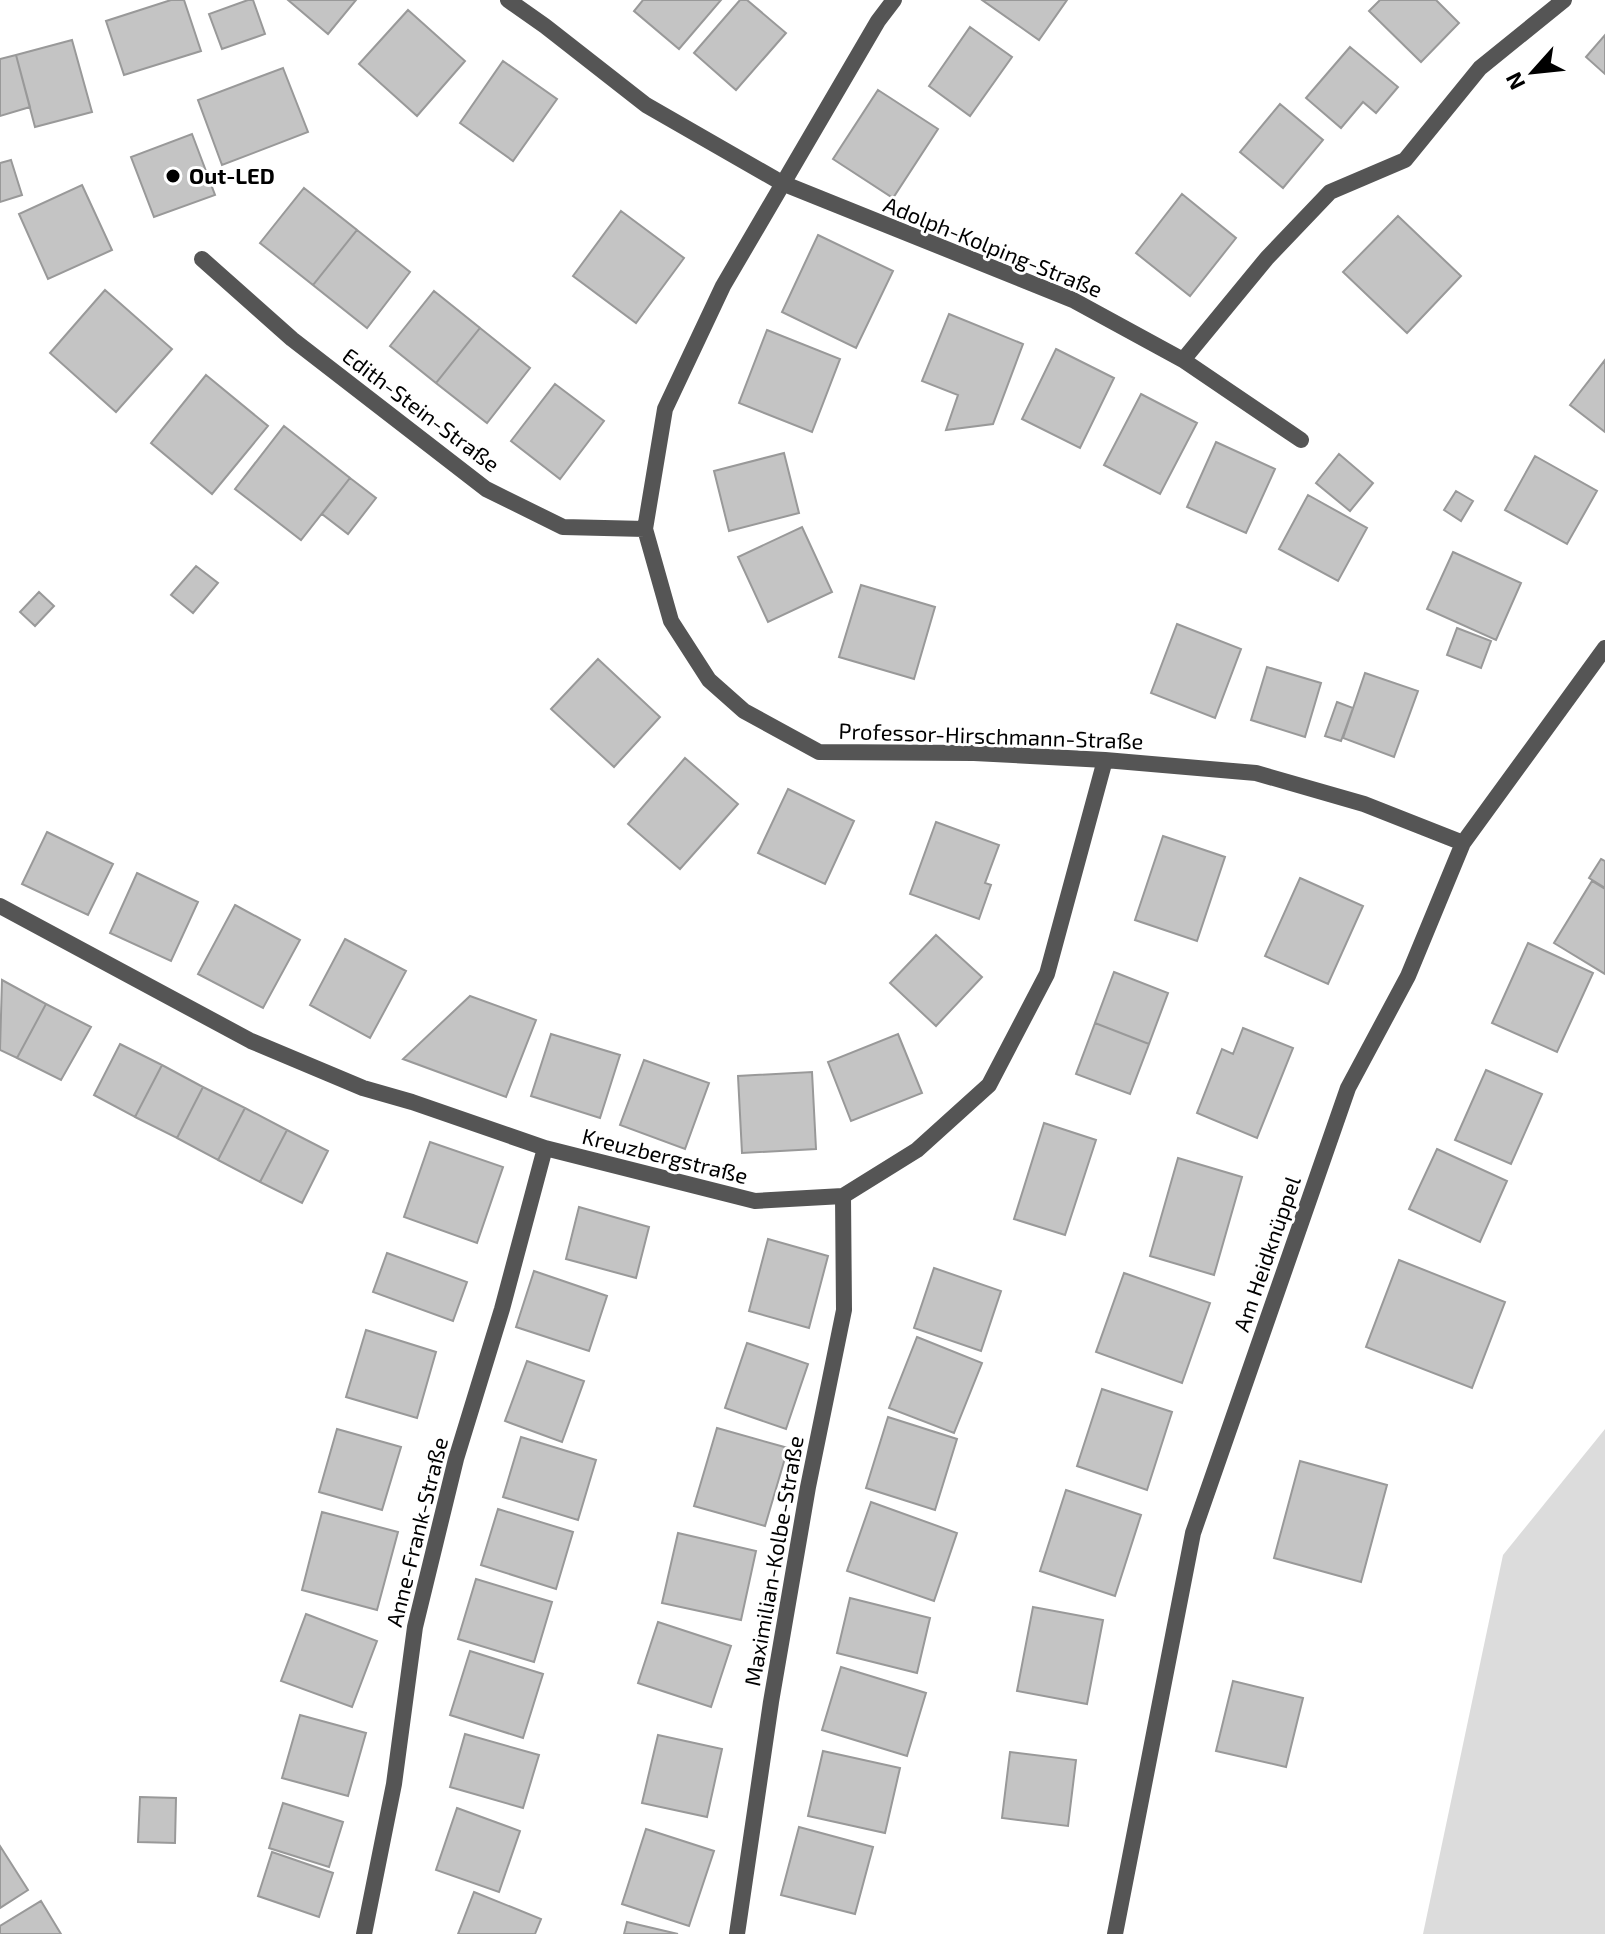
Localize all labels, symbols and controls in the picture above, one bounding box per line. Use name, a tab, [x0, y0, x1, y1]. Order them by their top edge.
north arrow	[1493, 32, 1573, 112]
text: N	[1499, 69, 1529, 95]
place label: Out-LED	[189, 162, 275, 188]
marker: Out-LED	[164, 167, 182, 185]
street label: Adolph-Kolping-Straße	[880, 190, 1107, 302]
street label: Edith-Stein-Straße	[338, 342, 505, 477]
street label: Professor-Hirschmann-Straße	[838, 717, 1144, 753]
street label: Kreuzbergstraße	[580, 1122, 751, 1188]
street label: Am Heidknüppel	[1227, 1172, 1305, 1335]
street label: Anne-Frank-Straße	[380, 1434, 452, 1629]
street label: Maximilian-Kolbe-Straße	[738, 1434, 808, 1688]

